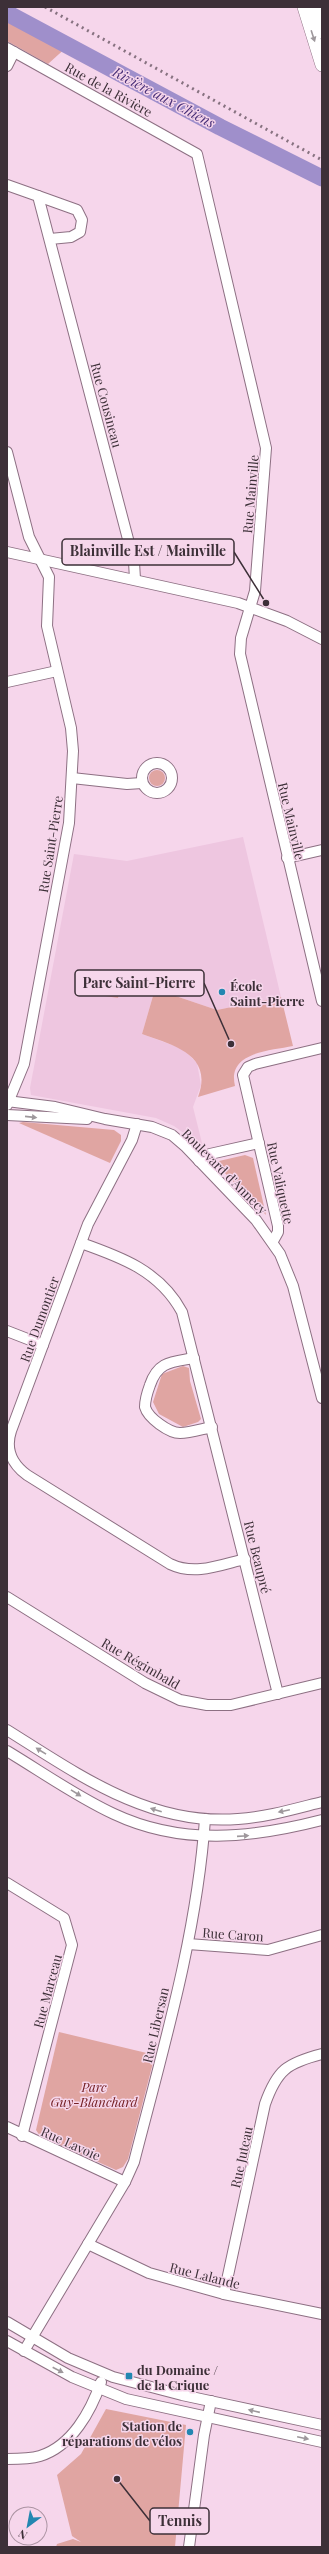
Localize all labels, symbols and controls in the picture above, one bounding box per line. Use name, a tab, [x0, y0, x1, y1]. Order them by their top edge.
one-way arrow	[310, 30, 316, 42]
street label: Rue de la Rivière	[62, 58, 156, 120]
water label: Rivière aux Chiens	[109, 62, 219, 132]
street label: Rue Cousineau	[87, 361, 127, 450]
street label: Rue Mainville	[238, 453, 262, 534]
callout: Blainville Est / Mainville	[62, 539, 234, 565]
text: Blainville Est / Mainville	[70, 541, 226, 560]
street label: Rue Mainville	[275, 781, 309, 862]
street label: Rue Saint-Pierre	[34, 794, 66, 894]
callout: Parc Saint-Pierre	[75, 970, 204, 996]
text: Parc Saint-Pierre	[83, 973, 195, 992]
place label: École Saint-Pierre	[230, 977, 305, 1009]
marker: École Saint-Pierre	[217, 987, 227, 997]
one-way arrow	[25, 1114, 37, 1120]
street label: Boulevard d'Annecy	[179, 1125, 272, 1218]
street label: Rue Valiquette	[264, 1140, 298, 1226]
street label: Rue Dumontier	[16, 1274, 62, 1364]
street label: Rue Beaupré	[241, 1519, 275, 1595]
street label: Rue Régimbald	[99, 1634, 184, 1693]
one-way arrow	[35, 1747, 47, 1754]
one-way arrow	[70, 1790, 82, 1797]
one-way arrow	[149, 1807, 161, 1813]
one-way arrow	[278, 1809, 290, 1815]
one-way arrow	[237, 1832, 249, 1839]
street label: Rue Caron	[202, 1923, 265, 1945]
street label: Rue Marceau	[29, 1952, 65, 2030]
street label: Rue Libersan	[138, 1985, 172, 2064]
park label: Parc Guy-Blanchard	[50, 2078, 139, 2110]
street label: Rue Lavoie	[38, 2122, 104, 2164]
street label: Rue Juteau	[226, 2124, 256, 2189]
street label: Rue Lalande	[168, 2258, 242, 2292]
place label: du Domaine / de la Crique	[137, 2361, 218, 2393]
one-way arrow	[52, 2367, 64, 2374]
marker: du Domaine / de la Crique	[124, 2371, 134, 2381]
one-way arrow	[248, 2407, 260, 2413]
place label: Station de réparations de vélos	[62, 2417, 182, 2449]
marker: Station de réparations de vélos	[185, 2427, 195, 2437]
one-way arrow	[297, 2435, 309, 2441]
north arrow	[8, 2506, 48, 2546]
callout: Tennis	[150, 2508, 209, 2534]
text: Tennis	[158, 2511, 202, 2530]
text: N	[15, 2526, 30, 2543]

